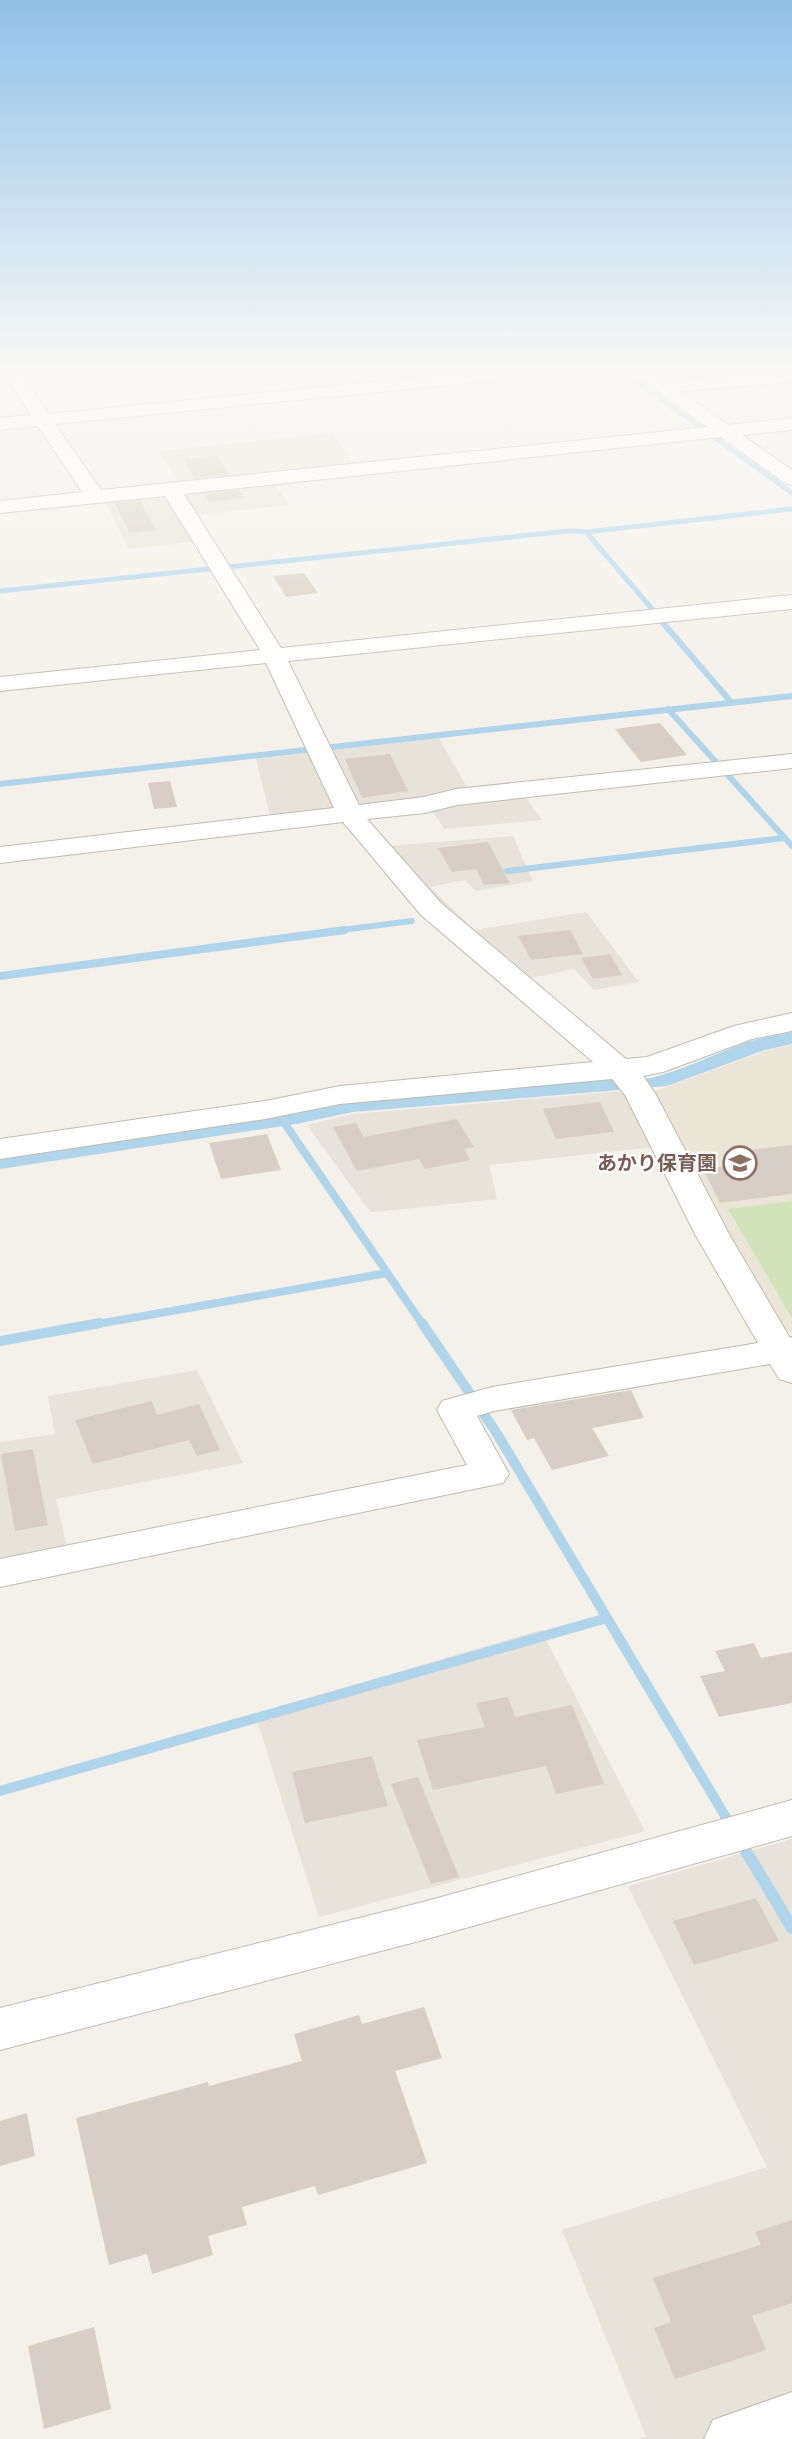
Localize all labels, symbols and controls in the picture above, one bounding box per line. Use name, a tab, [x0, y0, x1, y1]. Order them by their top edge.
school or university icon: あかり保育園	[722, 1145, 758, 1181]
place label: あかり保育園	[597, 1151, 717, 1174]

